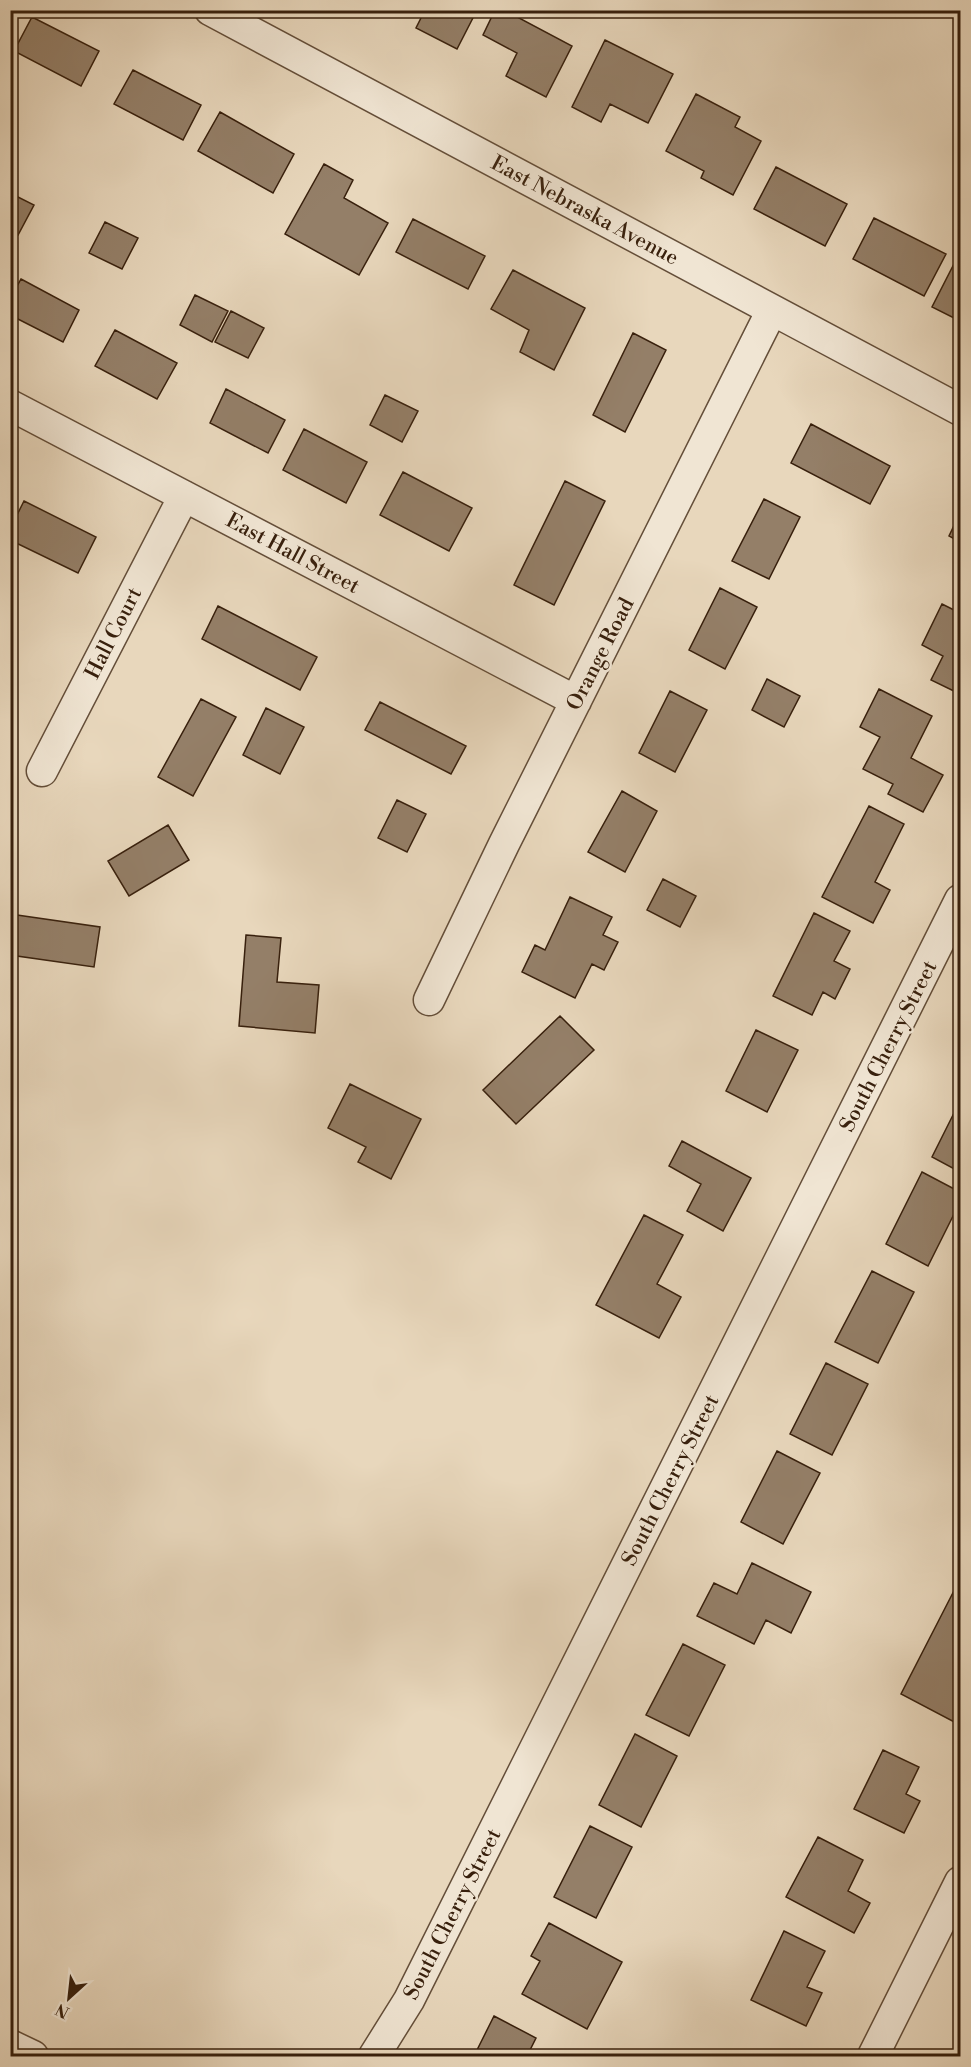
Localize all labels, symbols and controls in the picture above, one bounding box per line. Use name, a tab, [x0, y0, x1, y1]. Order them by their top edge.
street label: East Nebraska Avenue	[486, 150, 683, 271]
street label: East Hall Street	[221, 508, 364, 600]
street label: Hall Court	[80, 583, 148, 684]
street label: Orange Road	[561, 594, 640, 715]
street label: South Cherry Street	[834, 956, 944, 1136]
street label: South Cherry Street	[616, 1390, 726, 1570]
street label: South Cherry Street	[398, 1824, 508, 2004]
north arrow	[39, 1968, 99, 2028]
text: N	[52, 1999, 73, 2022]

